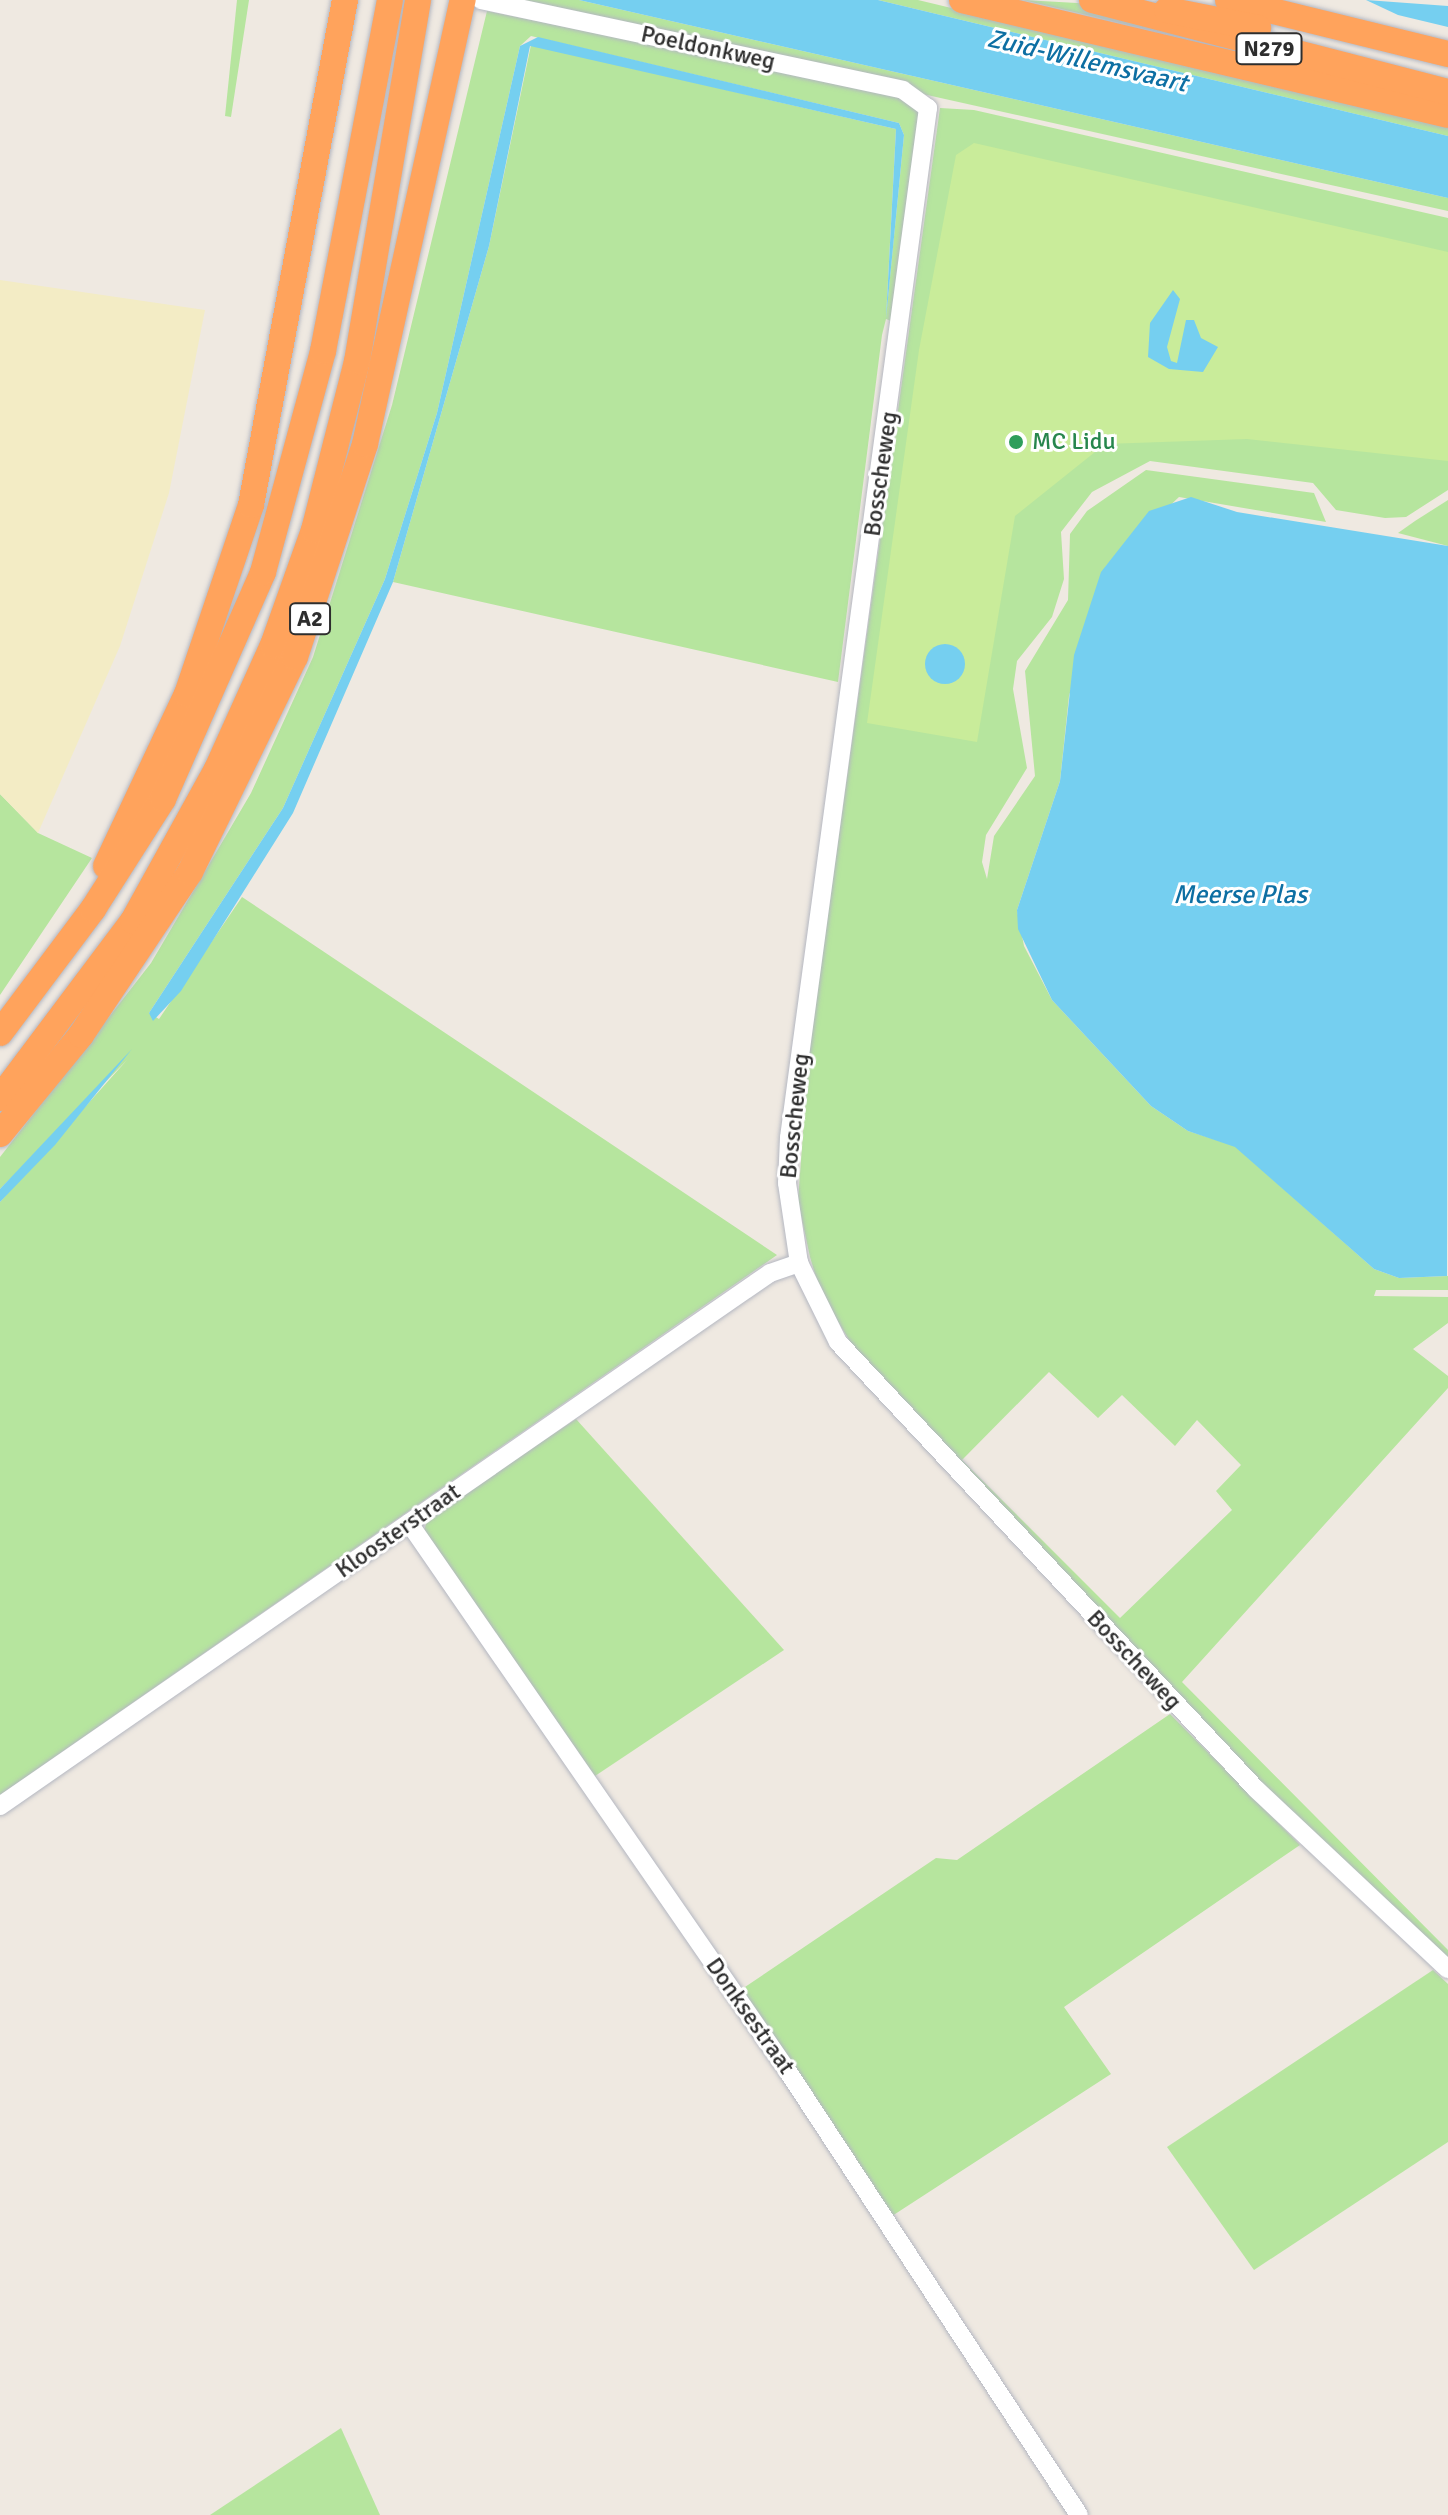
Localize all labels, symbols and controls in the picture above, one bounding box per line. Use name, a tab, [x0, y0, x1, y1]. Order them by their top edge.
street label: Poeldonkweg	[638, 20, 778, 76]
water label: Zuid-Willemsvaart	[984, 24, 1190, 100]
road number: N279	[1235, 31, 1303, 67]
street label: Bosscheweg	[858, 410, 904, 538]
place label: MC Lidu	[1032, 428, 1116, 456]
marker: MC Lidu	[1007, 433, 1025, 451]
road number: A2	[288, 601, 332, 637]
water label: Meerse Plas	[1173, 880, 1307, 912]
street label: Bosscheweg	[774, 1052, 816, 1180]
street label: Kloosterstraat	[330, 1477, 466, 1585]
street label: Bosscheweg	[1081, 1604, 1187, 1716]
street label: Donksestraat	[699, 1952, 801, 2080]

